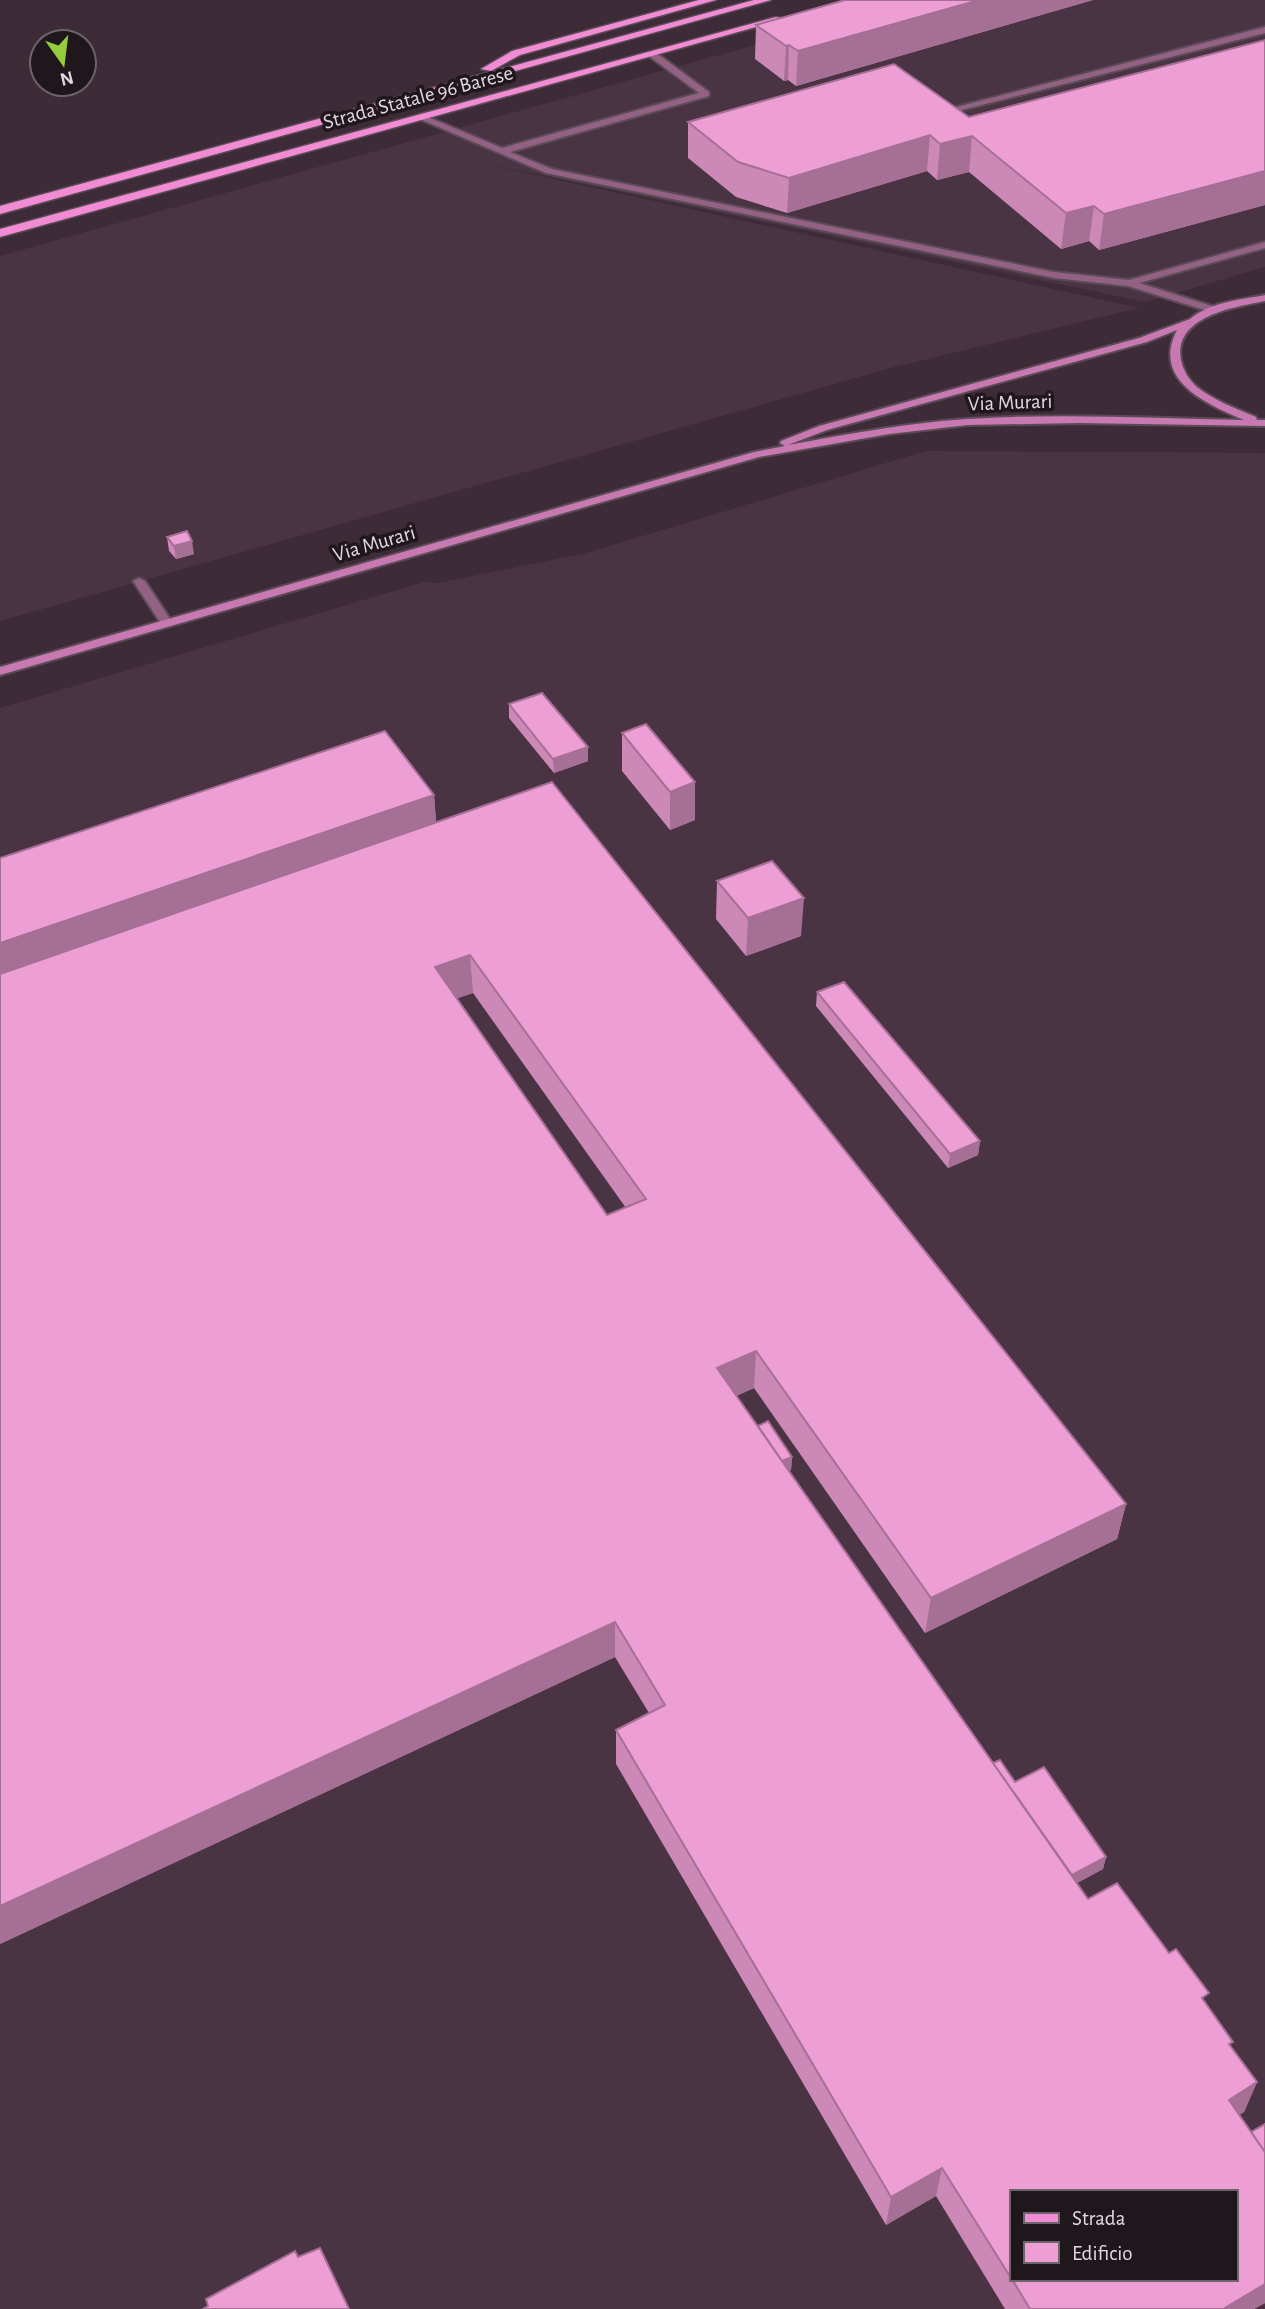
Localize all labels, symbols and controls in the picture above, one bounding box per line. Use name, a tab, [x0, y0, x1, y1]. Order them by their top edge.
north arrow	[28, 28, 98, 98]
street label: Strada Statale 96 Barese	[321, 62, 515, 133]
text: N	[58, 67, 75, 89]
street label: Via Murari	[967, 391, 1053, 414]
street label: Via Murari	[331, 522, 418, 565]
legend	[1010, 2190, 1237, 2281]
text: Strada	[1072, 2208, 1126, 2229]
text: Edificio	[1072, 2243, 1133, 2264]

